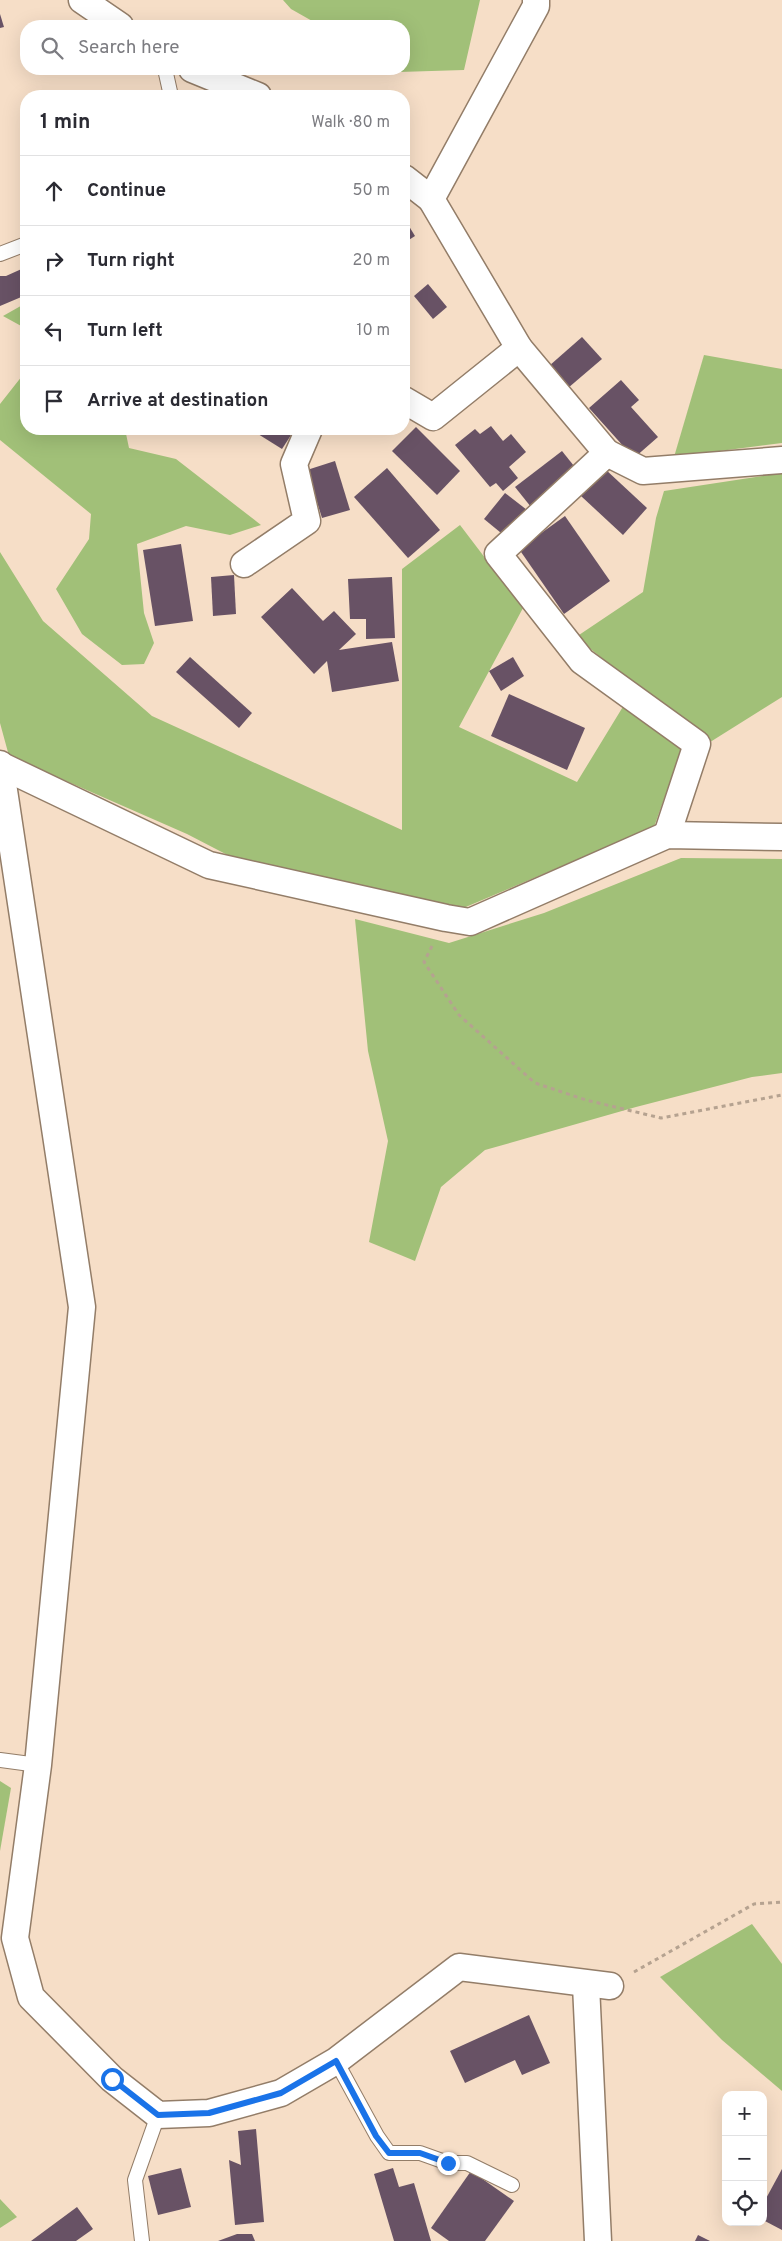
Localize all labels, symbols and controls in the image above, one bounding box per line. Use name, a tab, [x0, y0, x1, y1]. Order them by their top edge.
search box	[20, 20, 410, 75]
icon: search	[38, 34, 66, 62]
text: Search here	[78, 36, 180, 60]
text: 1 min	[40, 109, 90, 136]
text: Walk · 80 m	[311, 113, 390, 133]
icon: ahead	[40, 177, 68, 205]
text: Continue	[87, 179, 166, 203]
text: 50 m	[353, 181, 390, 201]
icon: right	[40, 247, 68, 275]
text: Turn right	[87, 249, 175, 273]
text: 20 m	[353, 251, 390, 271]
icon: left	[40, 317, 68, 345]
text: Turn left	[87, 319, 163, 343]
text: 10 m	[356, 321, 390, 341]
icon: arrive	[40, 387, 68, 415]
text: Arrive at destination	[87, 389, 268, 413]
route start	[101, 2068, 124, 2091]
map controls	[722, 2091, 767, 2226]
button: +	[722, 2091, 767, 2136]
button: −	[722, 2136, 767, 2181]
route end	[437, 2152, 460, 2175]
button: locate	[722, 2181, 767, 2226]

